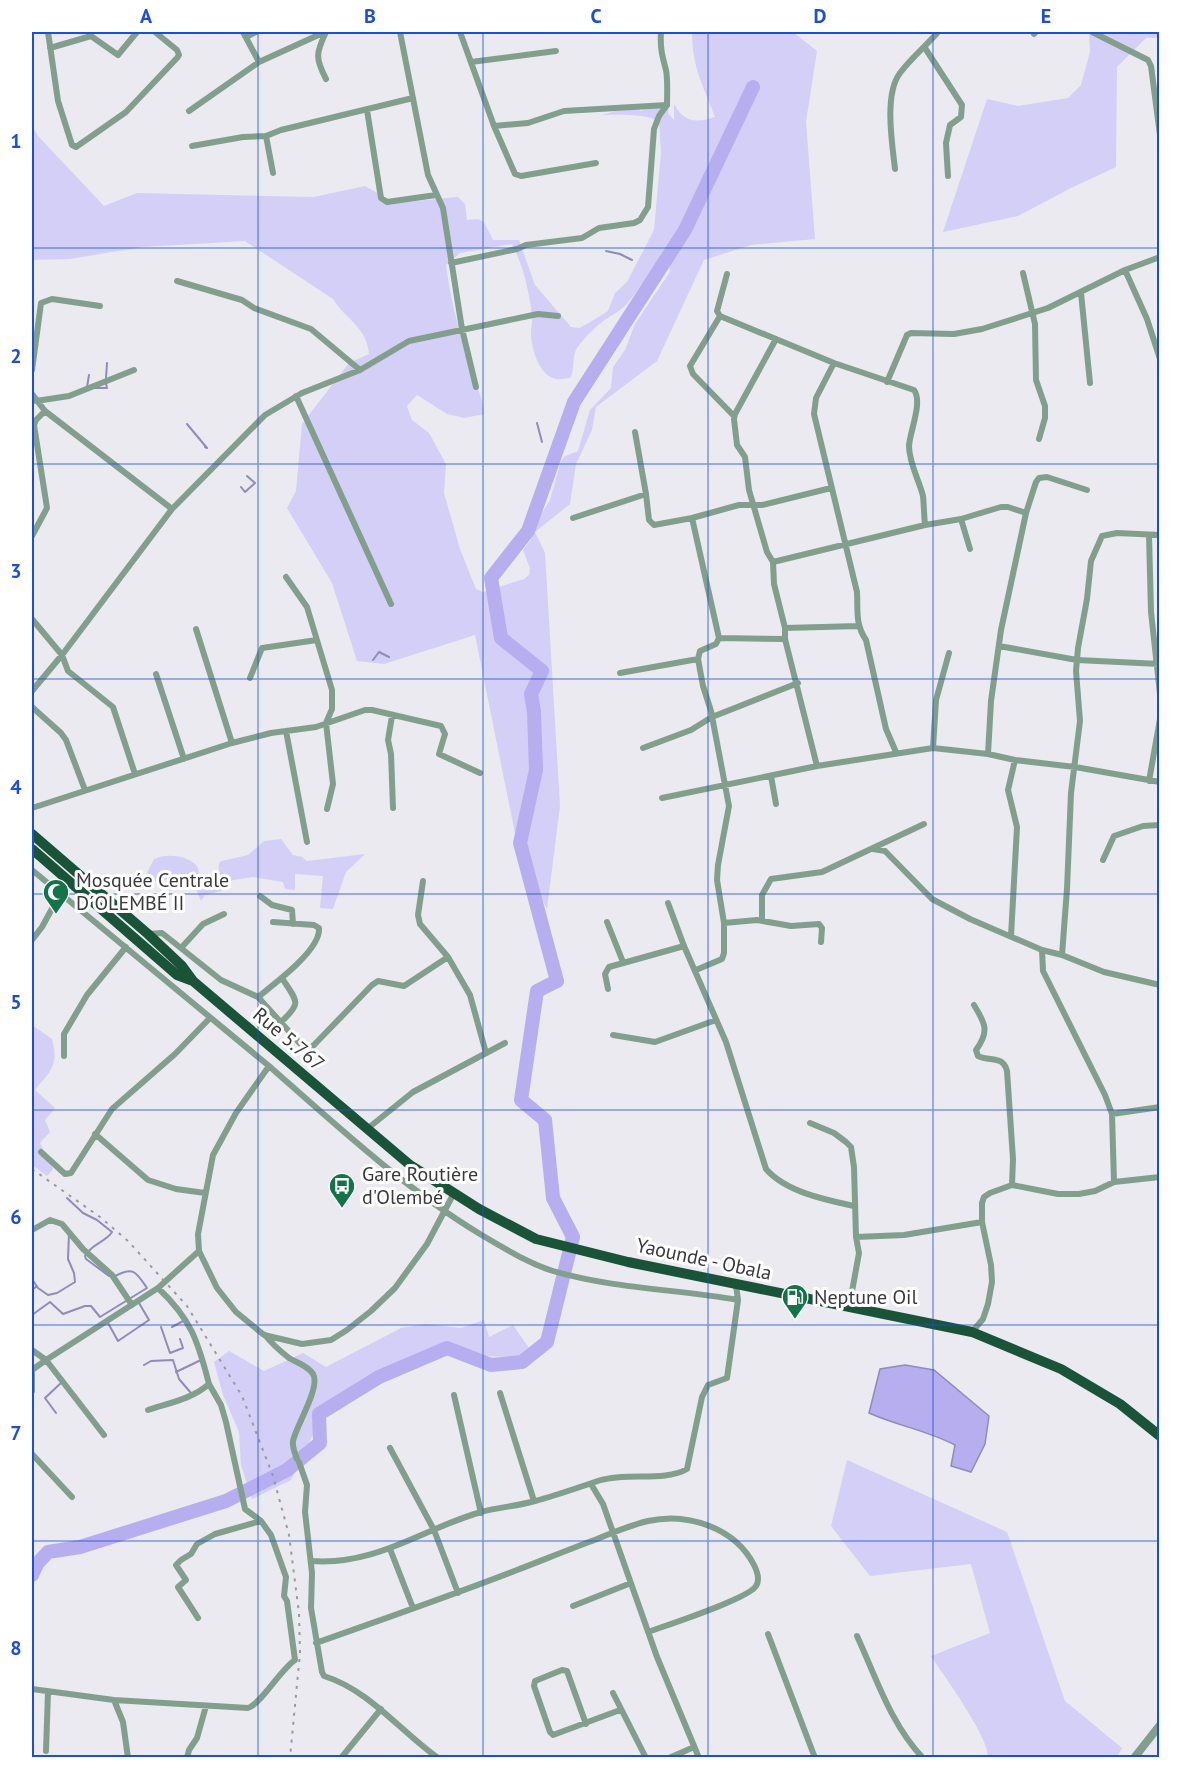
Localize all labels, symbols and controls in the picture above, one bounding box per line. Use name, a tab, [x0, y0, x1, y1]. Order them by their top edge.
text: A	[140, 3, 153, 29]
text: B	[364, 3, 376, 29]
text: C	[590, 3, 602, 29]
text: D	[814, 3, 827, 29]
text: E	[1041, 3, 1051, 29]
text: 1	[10, 128, 22, 154]
text: 2	[10, 343, 22, 369]
text: 3	[10, 558, 22, 584]
text: 4	[10, 774, 22, 800]
place label: Mosquée Centrale D´OLEMBÉ II	[76, 867, 229, 916]
mosque icon: Mosquée Centrale D´OLEMBÉ II	[41, 877, 71, 915]
text: 5	[10, 989, 22, 1015]
street label: Rue 5.767	[248, 1001, 330, 1077]
place label: Gare Routière d'Olembé	[362, 1161, 478, 1210]
bus stop icon: Gare Routière d'Olembé	[327, 1171, 357, 1209]
text: 6	[10, 1204, 22, 1230]
street label: Yaounde - Obala	[634, 1232, 774, 1286]
fuel station icon: Neptune Oil	[780, 1282, 810, 1320]
place label: Neptune Oil	[814, 1284, 917, 1310]
text: 7	[10, 1420, 22, 1446]
text: 8	[10, 1635, 22, 1661]

